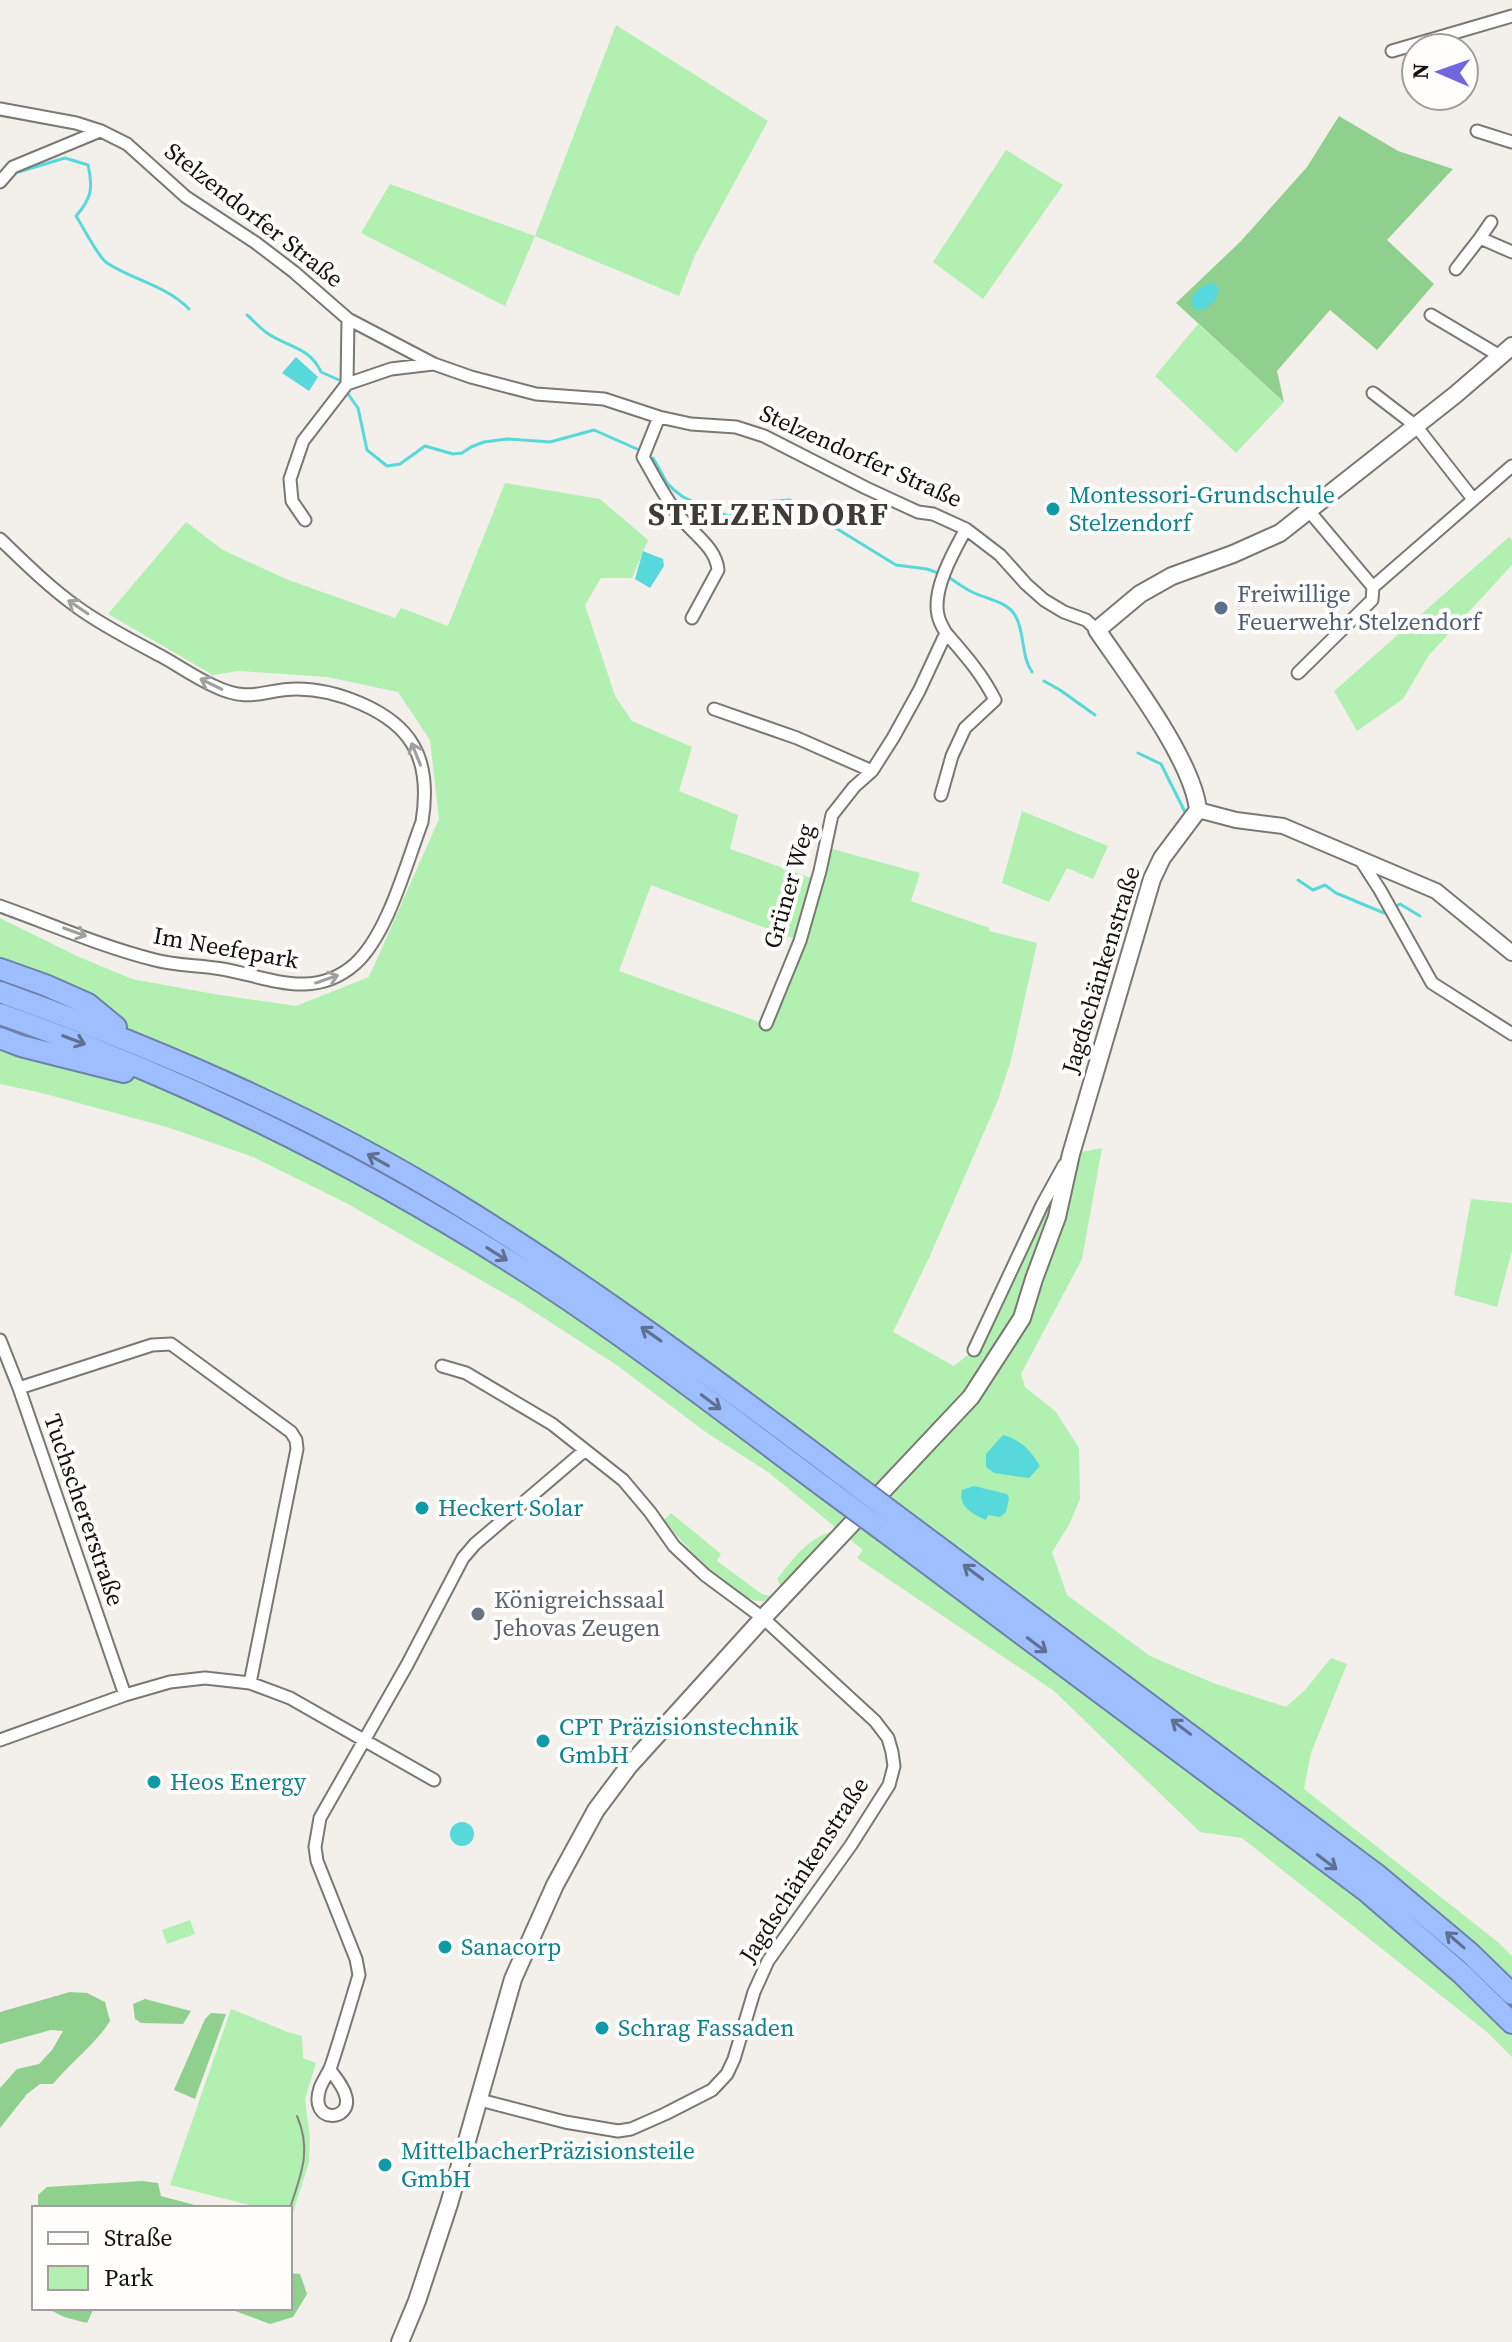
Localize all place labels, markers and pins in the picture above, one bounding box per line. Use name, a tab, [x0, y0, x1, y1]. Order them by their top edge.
place label: Montessori-Grundschule Stelzendorf	[1069, 478, 1335, 539]
marker: Montessori-Grundschule Stelzendorf	[1044, 500, 1062, 518]
place label: Freiwillige Feuerwehr Stelzendorf	[1237, 577, 1483, 638]
marker: Freiwillige Feuerwehr Stelzendorf	[1212, 599, 1230, 617]
place label: Heckert Solar	[438, 1491, 583, 1524]
marker: Heckert Solar	[413, 1499, 431, 1517]
place label: Königreichssaal Jehovas Zeugen	[493, 1583, 664, 1644]
marker: Königreichssaal Jehovas Zeugen	[469, 1605, 487, 1623]
place label: CPT Präzisionstechnik GmbH	[559, 1710, 800, 1771]
marker: CPT Präzisionstechnik GmbH	[534, 1732, 552, 1750]
place label: Heos Energy	[170, 1765, 307, 1798]
marker: Heos Energy	[145, 1773, 163, 1791]
place label: Sanacorp	[461, 1930, 561, 1963]
marker: Sanacorp	[436, 1938, 454, 1956]
place label: Schrag Fassaden	[618, 2011, 795, 2044]
marker: Schrag Fassaden	[593, 2019, 611, 2037]
place label: MittelbacherPräzisionsteile GmbH	[401, 2134, 695, 2195]
marker: MittelbacherPräzisionsteile GmbH	[376, 2156, 394, 2174]

